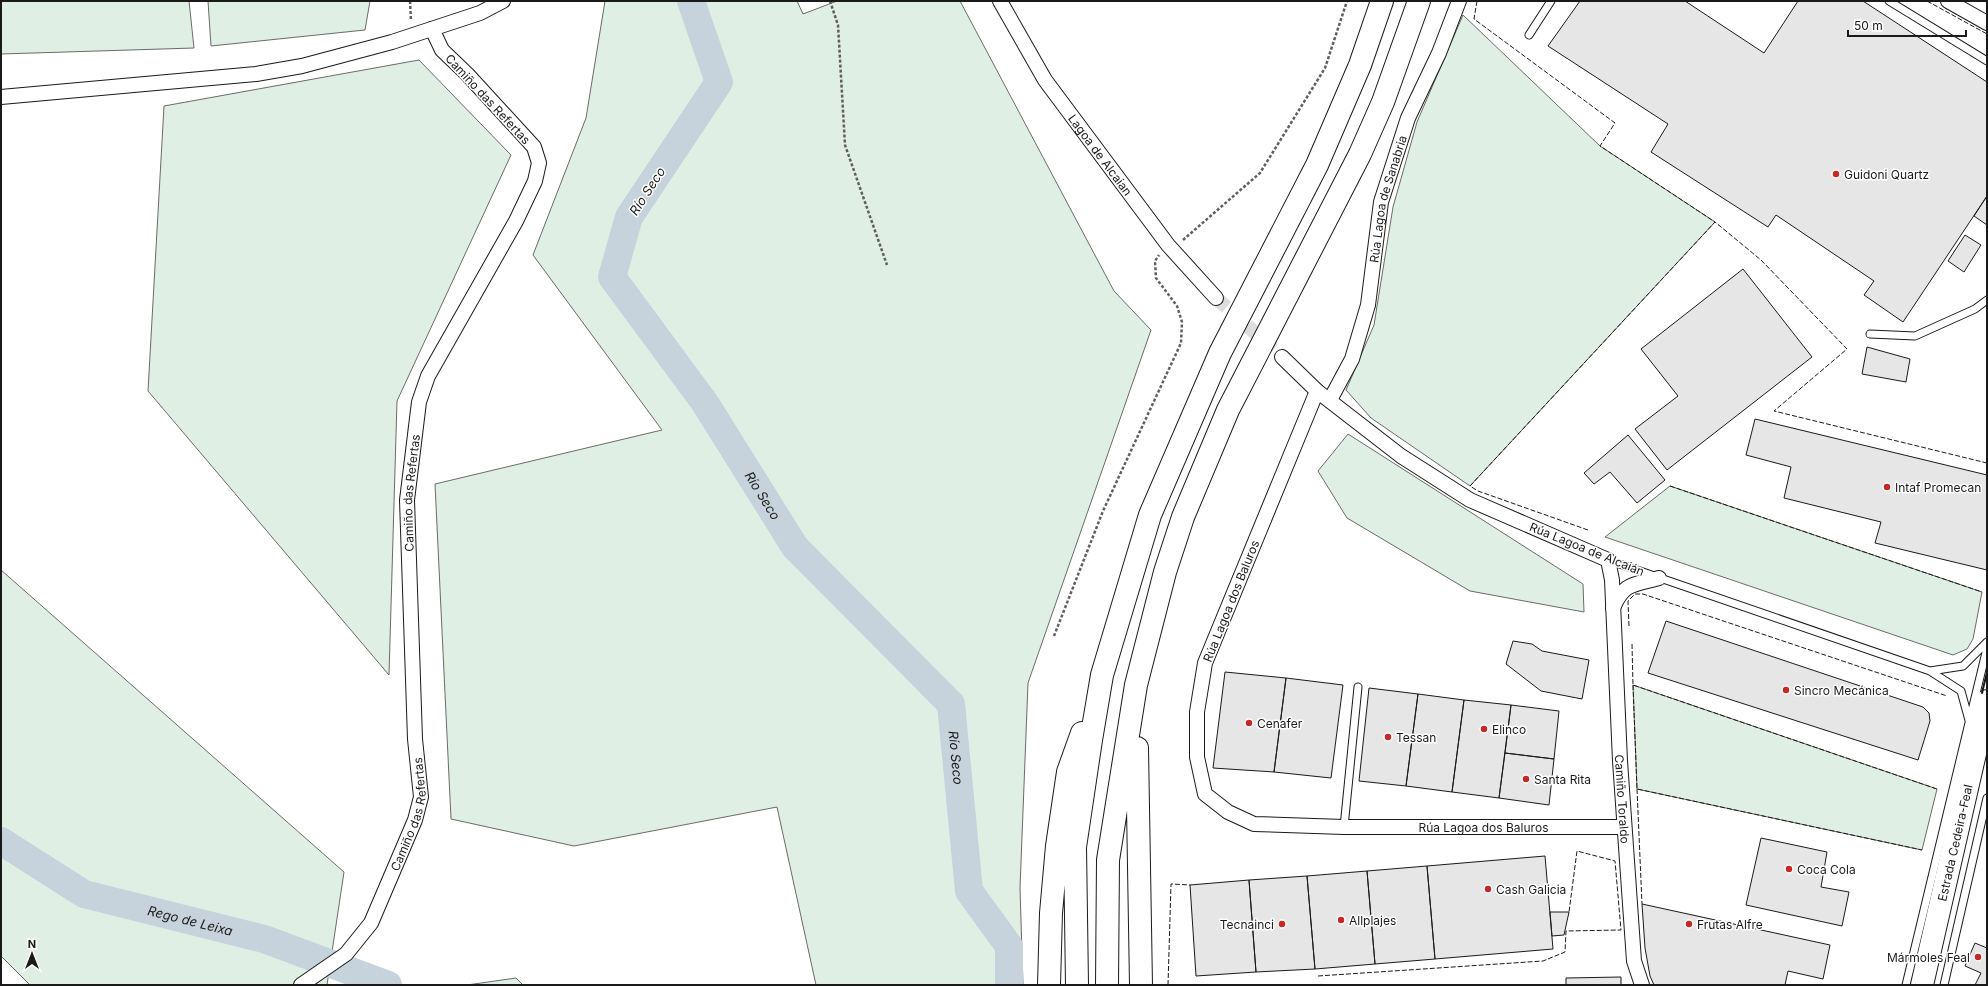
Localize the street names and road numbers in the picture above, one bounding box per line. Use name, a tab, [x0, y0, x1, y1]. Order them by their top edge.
street label: Camiño das Refertas	[442, 51, 534, 147]
street label: Lagoa de Alcaian	[1065, 111, 1136, 198]
street label: Rúa Lagoa de Sanabria	[1366, 133, 1410, 264]
street label: Camiño das Refertas	[399, 433, 422, 552]
street label: Rúa Lagoa de Alcaián	[1527, 519, 1647, 579]
street label: Rúa Lagoa dos Baluros	[1200, 538, 1262, 664]
street label: Camiño Toraldo	[1612, 754, 1633, 844]
street label: Camiño das Refertas	[387, 757, 428, 873]
street label: Estrada Cedeira-Feal	[1934, 783, 1975, 903]
street label: Rúa Lagoa dos Baluros	[1418, 820, 1548, 835]

